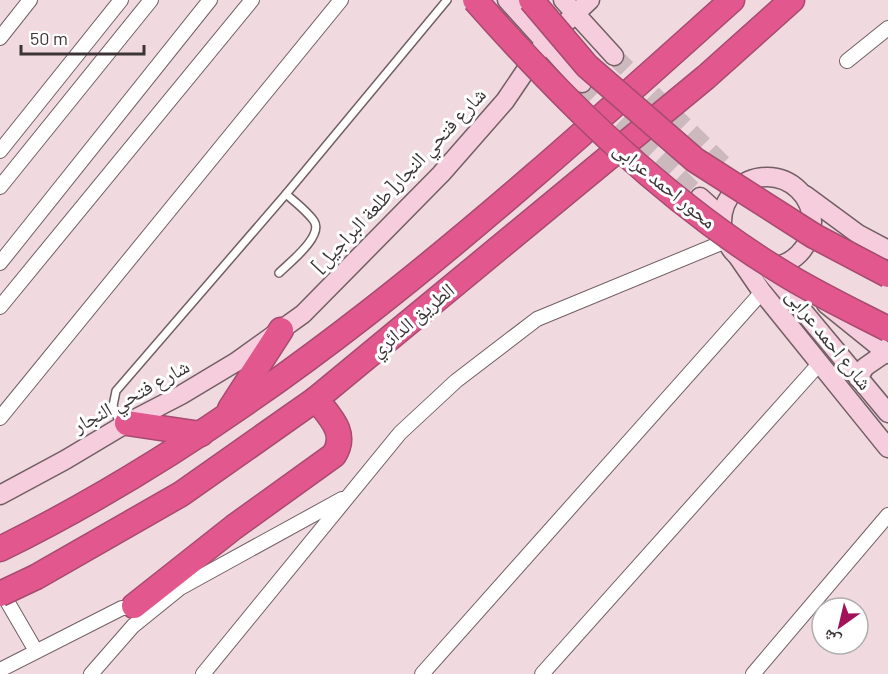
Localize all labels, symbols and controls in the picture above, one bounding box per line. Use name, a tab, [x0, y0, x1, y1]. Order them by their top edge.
scale bar	[21, 18, 144, 56]
text: 50 m	[30, 27, 68, 49]
street label: شارع فتحي النجار[طلعة البراجيل]	[306, 82, 494, 280]
street label: محور احمد عرابى	[609, 136, 722, 234]
street label: الطريق الدائري	[364, 277, 462, 365]
street label: شارع احمد عرابى	[780, 283, 878, 395]
street label: شارع فتحي النجار	[67, 353, 195, 442]
north arrow	[810, 596, 870, 656]
text: ش	[819, 625, 844, 651]

